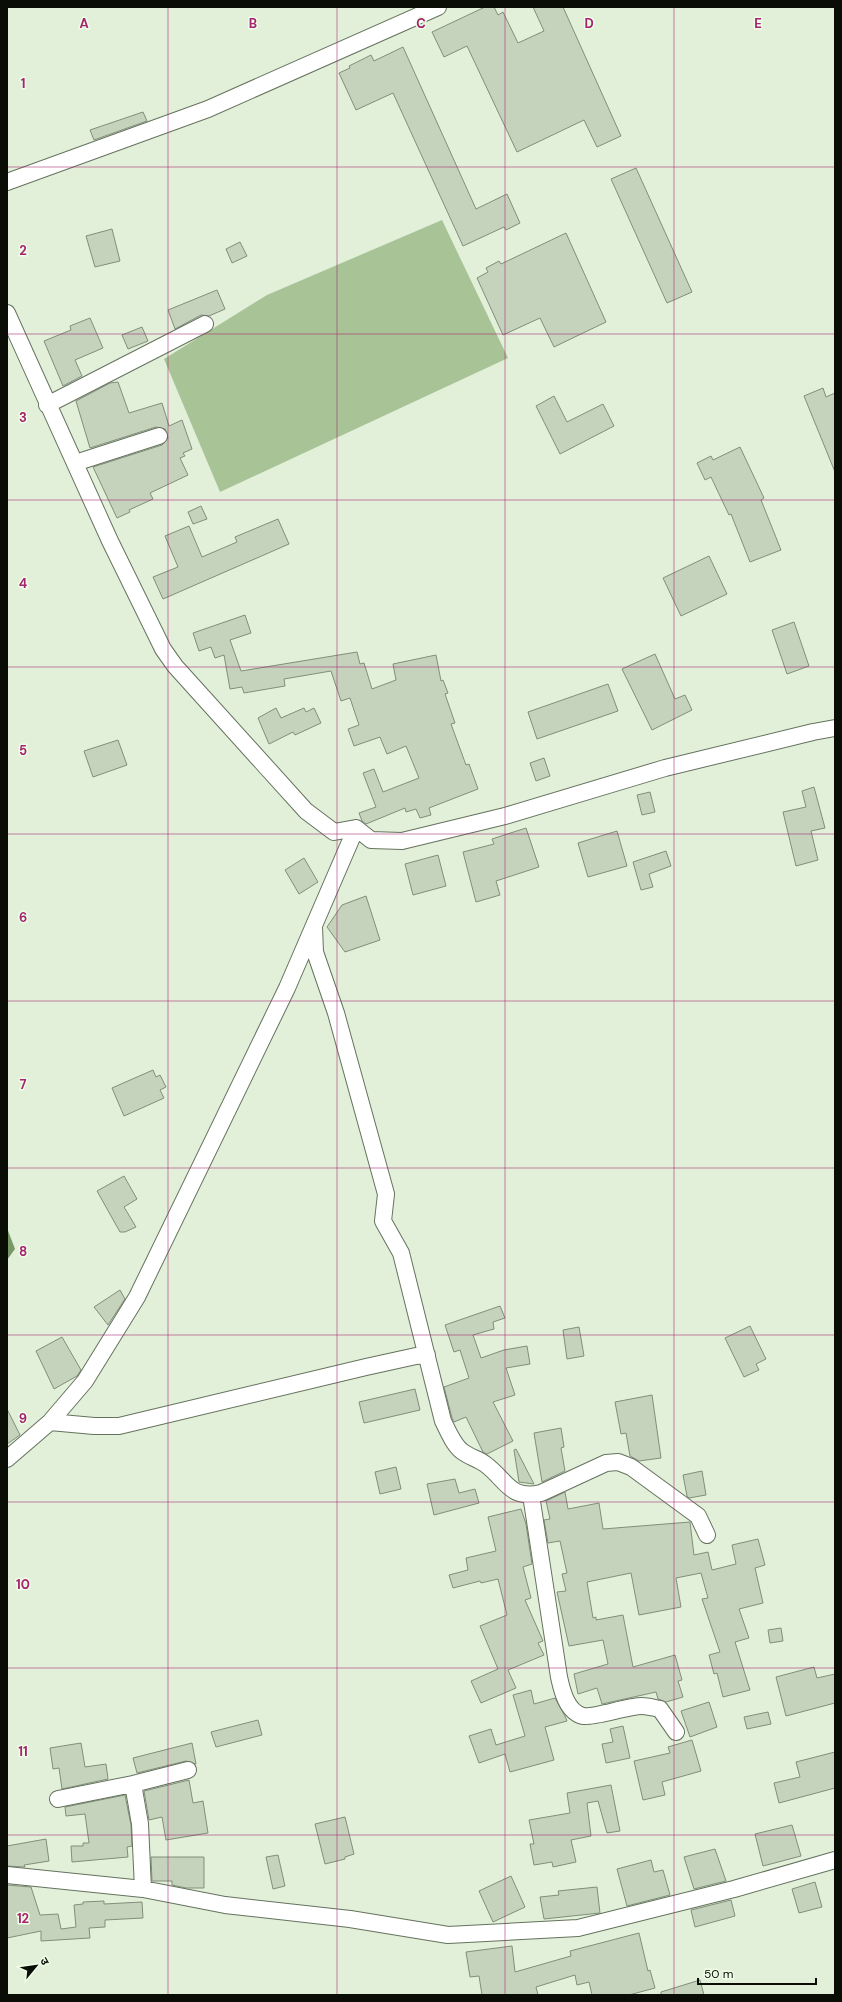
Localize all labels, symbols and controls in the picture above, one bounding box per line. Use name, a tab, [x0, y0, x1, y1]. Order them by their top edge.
text: A	[79, 15, 89, 32]
text: B	[249, 15, 257, 32]
text: C	[416, 15, 426, 32]
text: D	[584, 15, 594, 32]
text: E	[754, 15, 762, 32]
text: 1	[21, 75, 25, 92]
text: 2	[19, 242, 27, 259]
text: 3	[19, 409, 27, 426]
text: 4	[19, 575, 27, 592]
text: 5	[19, 742, 27, 759]
text: 6	[19, 909, 27, 926]
text: 7	[20, 1076, 27, 1093]
text: 8	[19, 1243, 27, 1260]
text: 9	[19, 1410, 27, 1427]
text: 10	[16, 1576, 30, 1593]
text: 11	[18, 1743, 28, 1760]
text: 12	[17, 1910, 29, 1927]
north arrow	[16, 1946, 56, 1986]
text: उ	[37, 1955, 53, 1968]
scale bar	[698, 1960, 816, 1986]
text: 50 m	[704, 1966, 733, 1982]

